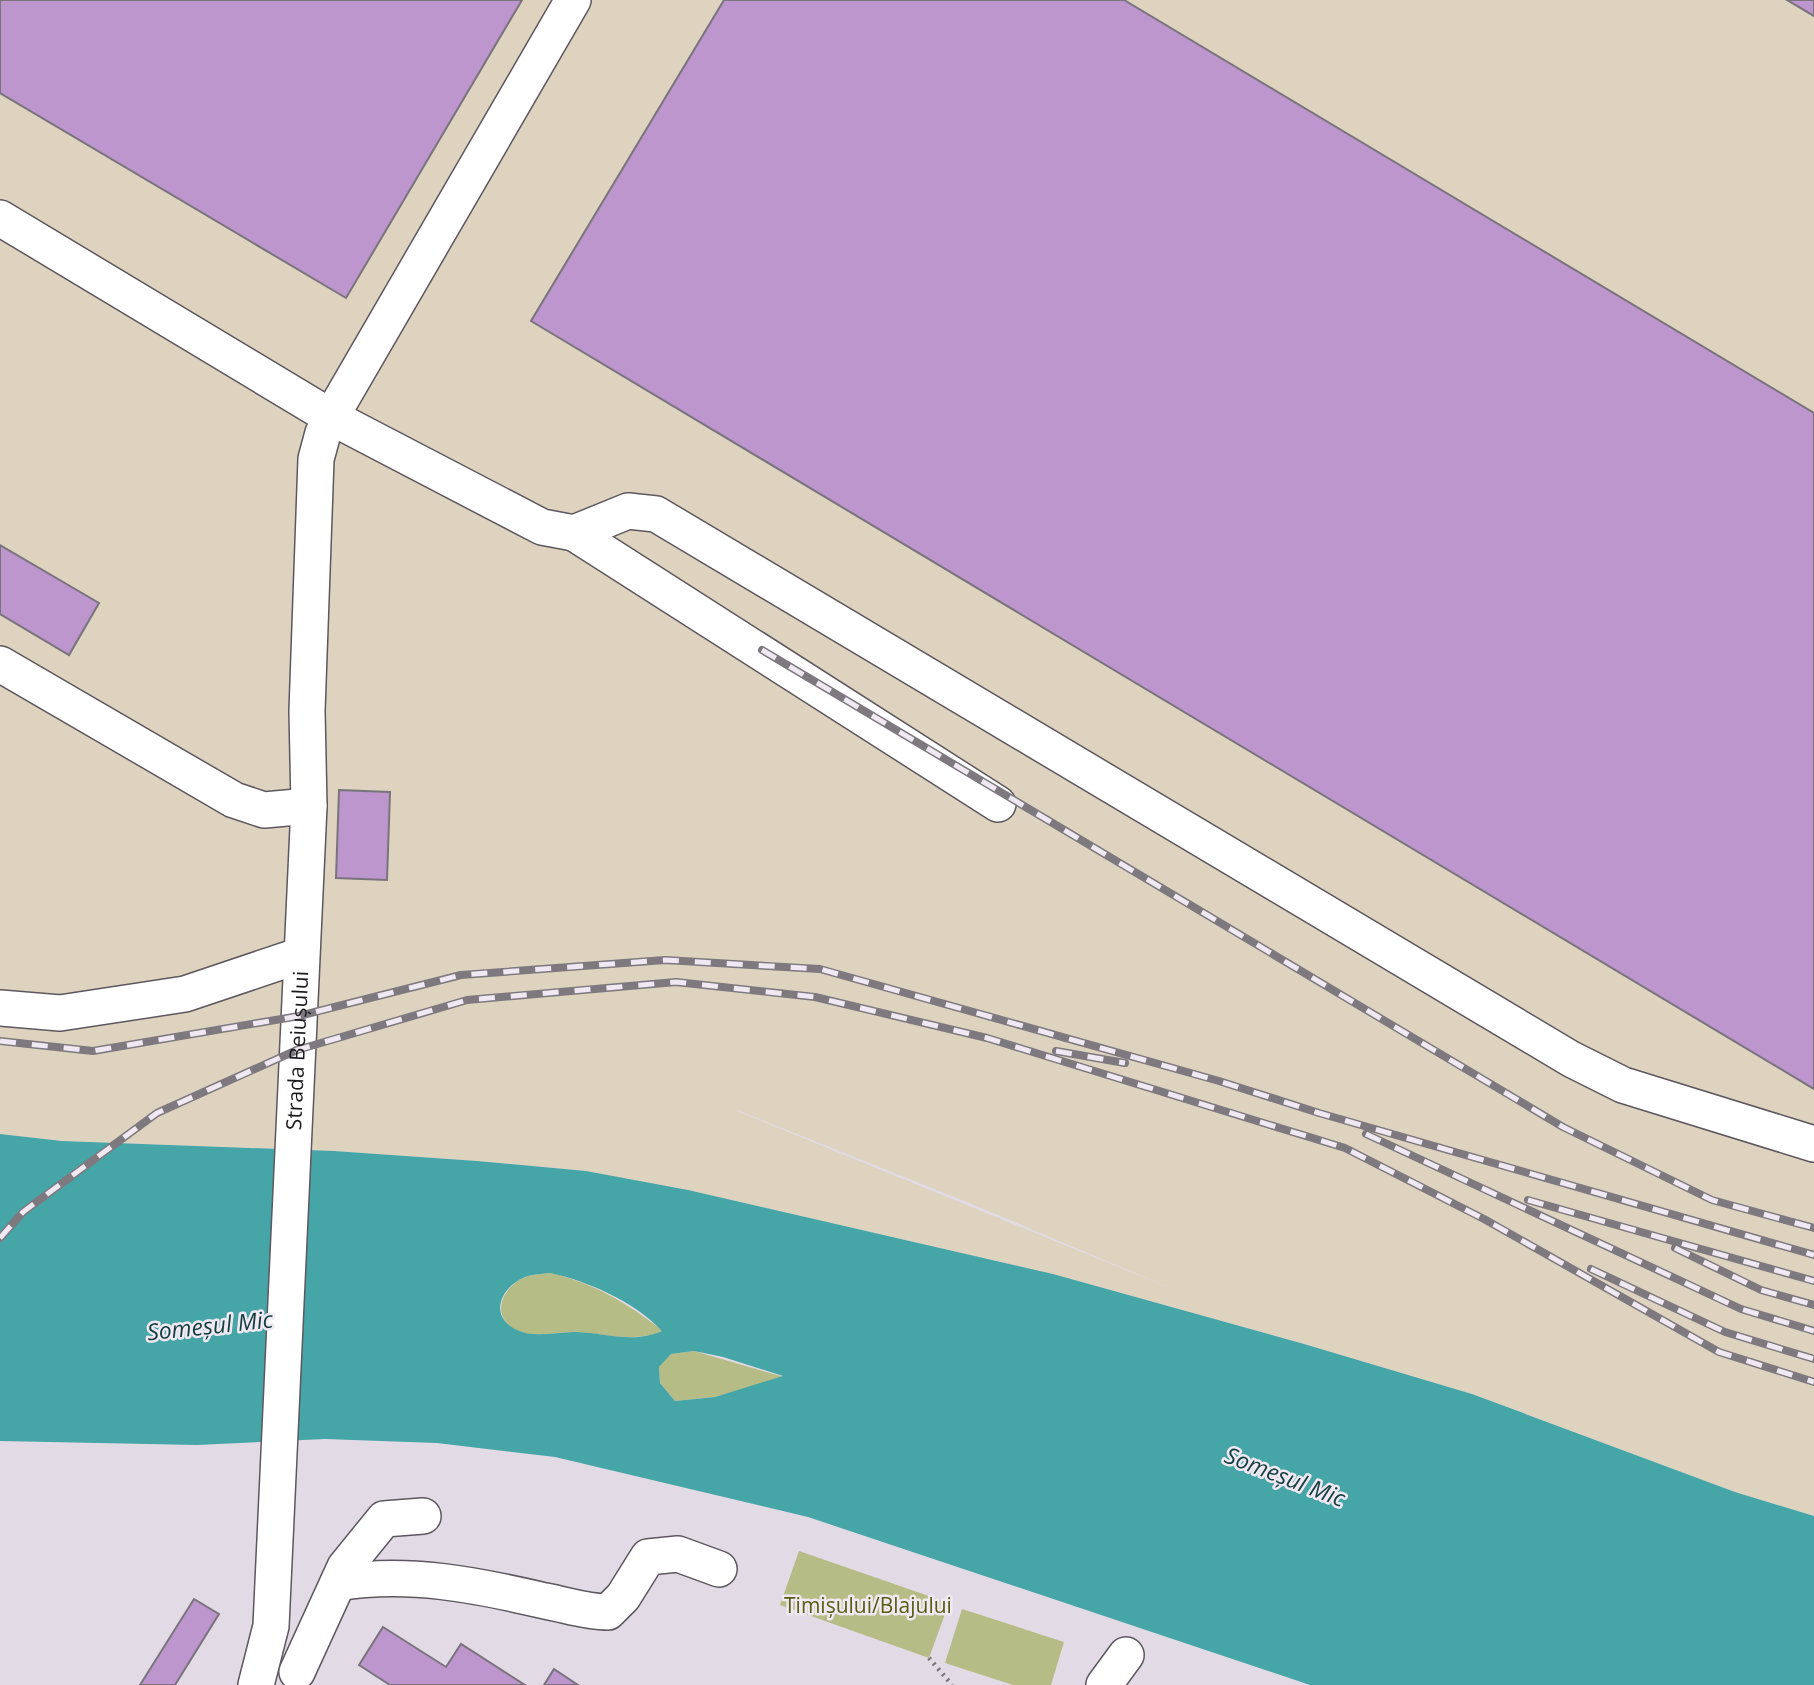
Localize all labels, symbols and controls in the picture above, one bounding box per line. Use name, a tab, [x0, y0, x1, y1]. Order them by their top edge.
street label: Strada Beiușului	[279, 970, 314, 1131]
water label: Someșul Mic	[145, 1302, 275, 1348]
water label: Someșul Mic	[1221, 1438, 1351, 1514]
park label: Timișului/Blajului	[784, 1591, 952, 1619]

